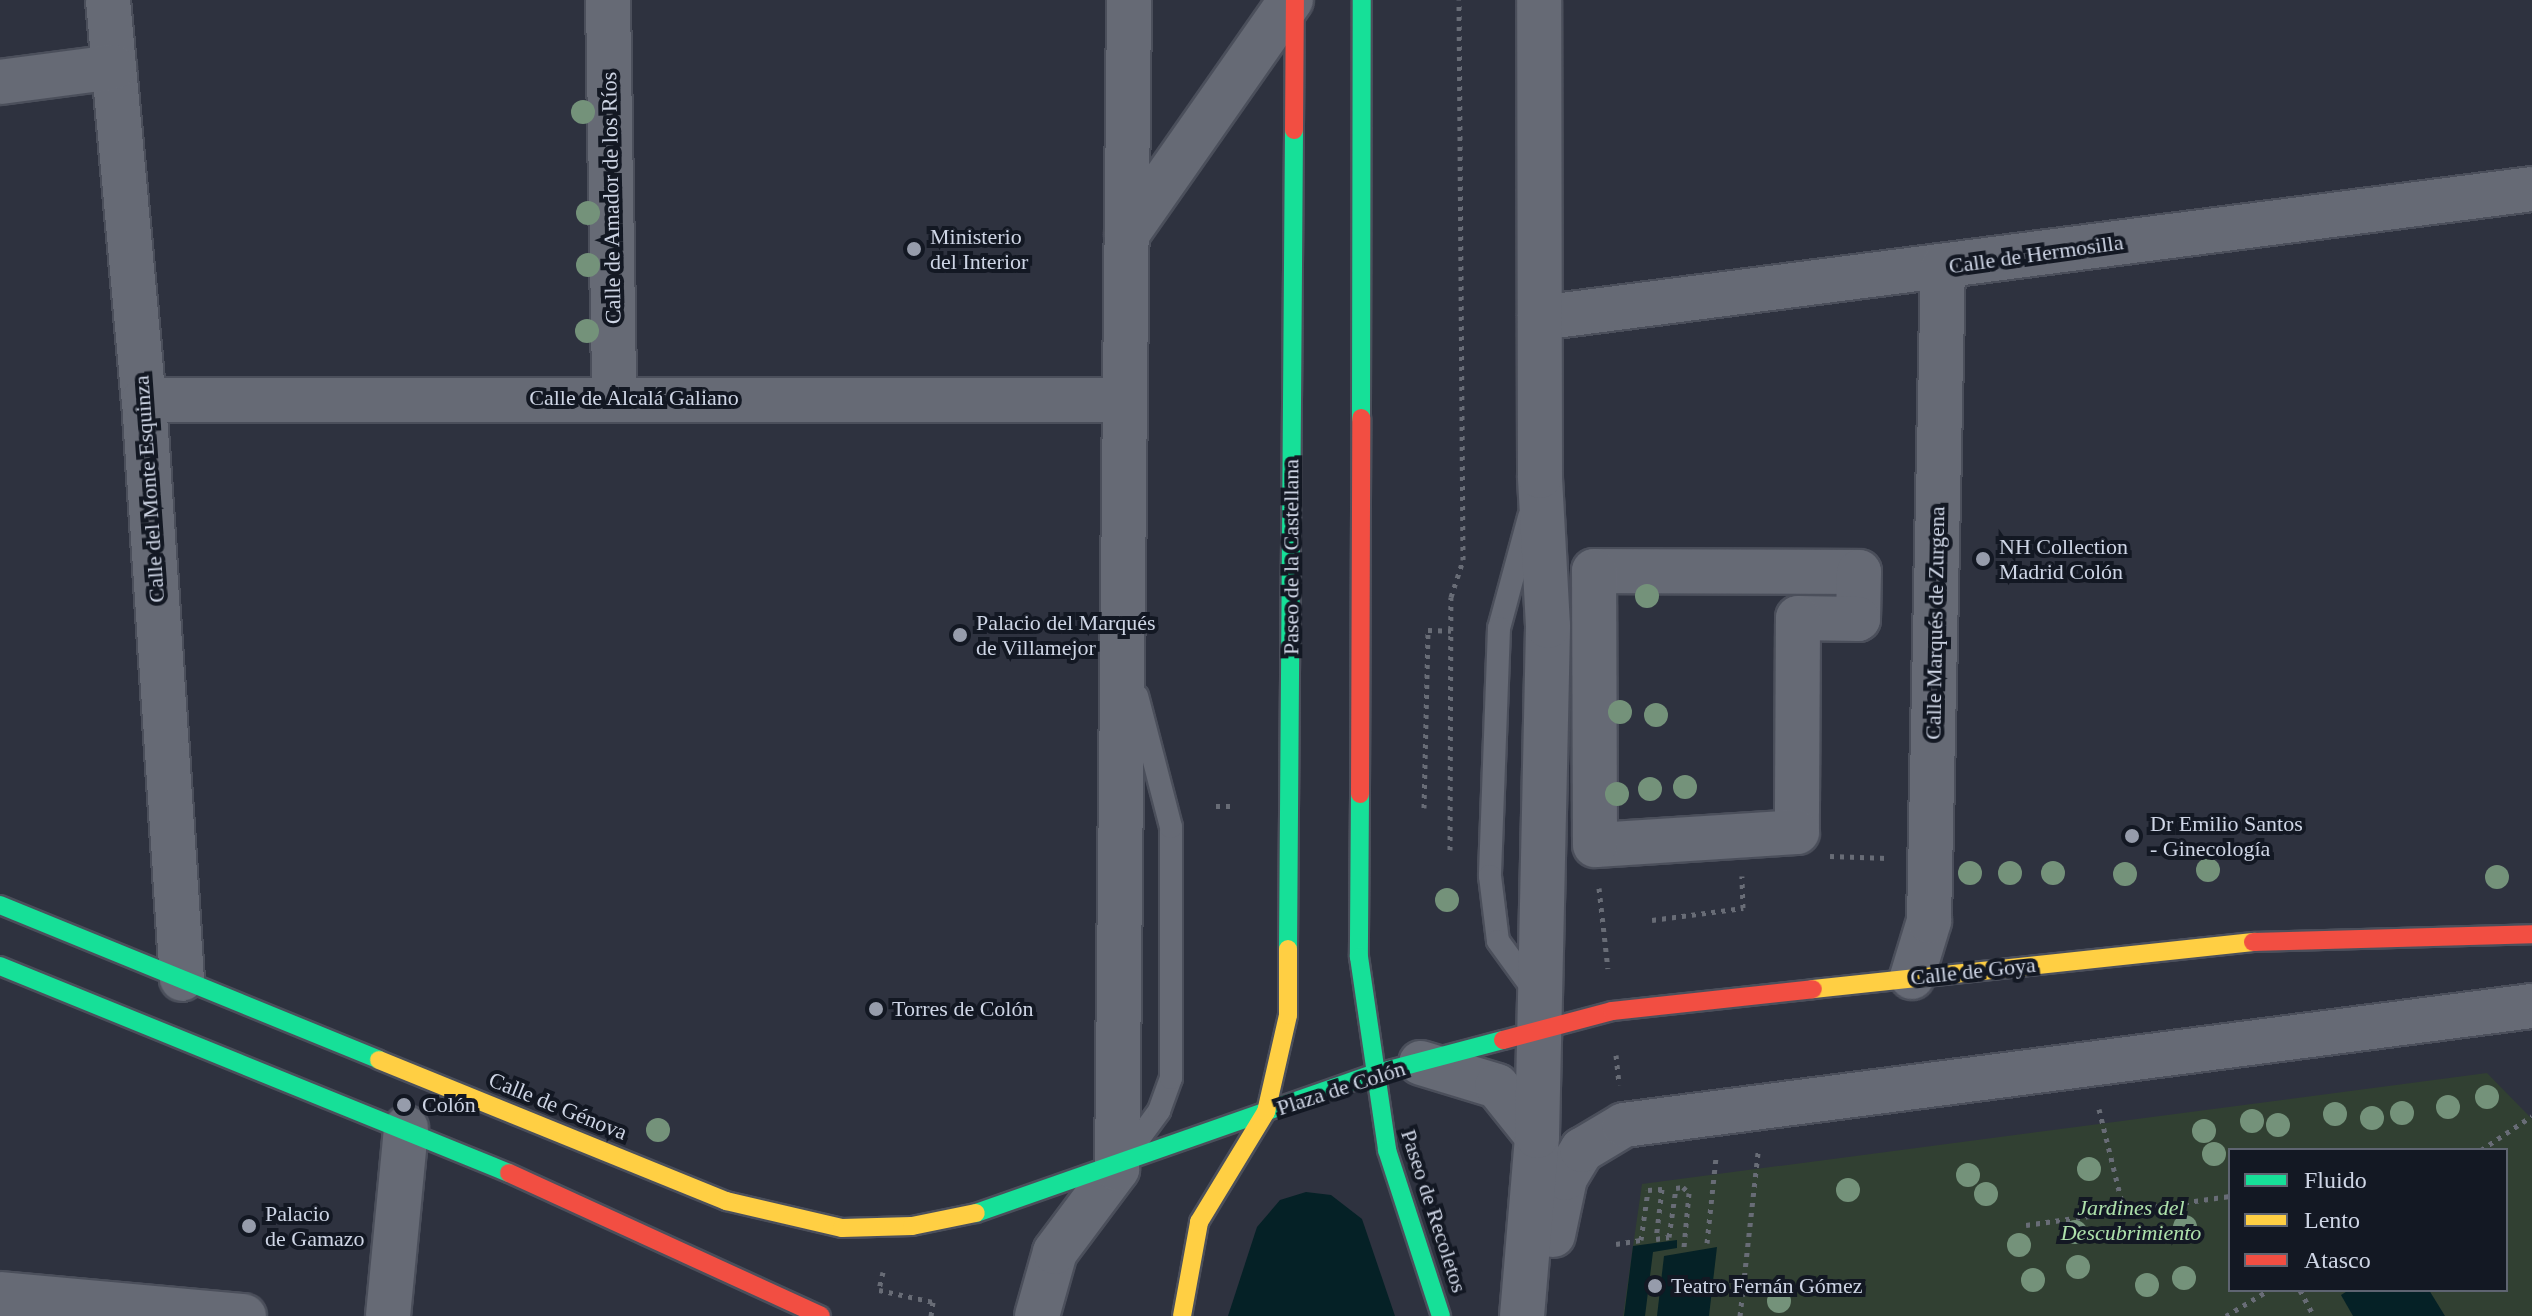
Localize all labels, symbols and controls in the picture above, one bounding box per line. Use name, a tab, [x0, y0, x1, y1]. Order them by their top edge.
street label: Calle de Amador de los Ríos	[596, 71, 626, 325]
place label: Ministerio del Interior	[930, 223, 1028, 274]
street label: Calle de Hermosilla	[1947, 229, 2125, 279]
marker: Ministerio del Interior	[905, 240, 923, 258]
street label: Calle del Monte Esquinza	[128, 374, 170, 604]
street label: Calle de Alcalá Galiano	[529, 385, 739, 411]
street label: Paseo de la Castellana	[1278, 459, 1304, 655]
street label: Calle Marqués de Zurgena	[1920, 506, 1950, 740]
place label: NH Collection Madrid Colón	[1999, 533, 2128, 584]
marker: NH Collection Madrid Colón	[1974, 550, 1992, 568]
place label: Palacio del Marqués de Villamejor	[976, 609, 1156, 660]
marker: Palacio del Marqués de Villamejor	[951, 626, 969, 644]
place label: Dr Emilio Santos - Ginecología	[2150, 810, 2303, 862]
marker: Dr Emilio Santos - Ginecología	[2121, 825, 2143, 847]
street label: Calle de Goya	[1909, 951, 2037, 991]
place label: Torres de Colón	[892, 996, 1033, 1022]
marker: Torres de Colón	[867, 1000, 885, 1018]
street label: Plaza de Colón	[1274, 1055, 1408, 1121]
street label: Calle de Génova	[485, 1066, 631, 1146]
place label: Colón	[422, 1092, 476, 1118]
marker: Colón	[393, 1094, 415, 1116]
street label: Paseo de Recoletos	[1395, 1126, 1473, 1296]
legend	[2228, 1148, 2508, 1292]
text: Fluido	[2304, 1167, 2367, 1193]
park label: Jardines del Descubrimiento	[2061, 1194, 2201, 1246]
place label: Palacio de Gamazo	[265, 1200, 365, 1252]
text: Lento	[2304, 1207, 2360, 1233]
marker: Palacio de Gamazo	[240, 1217, 258, 1235]
text: Atasco	[2304, 1247, 2371, 1273]
place label: Teatro Fernán Gómez	[1671, 1273, 1862, 1299]
marker: Teatro Fernán Gómez	[1646, 1277, 1664, 1295]

